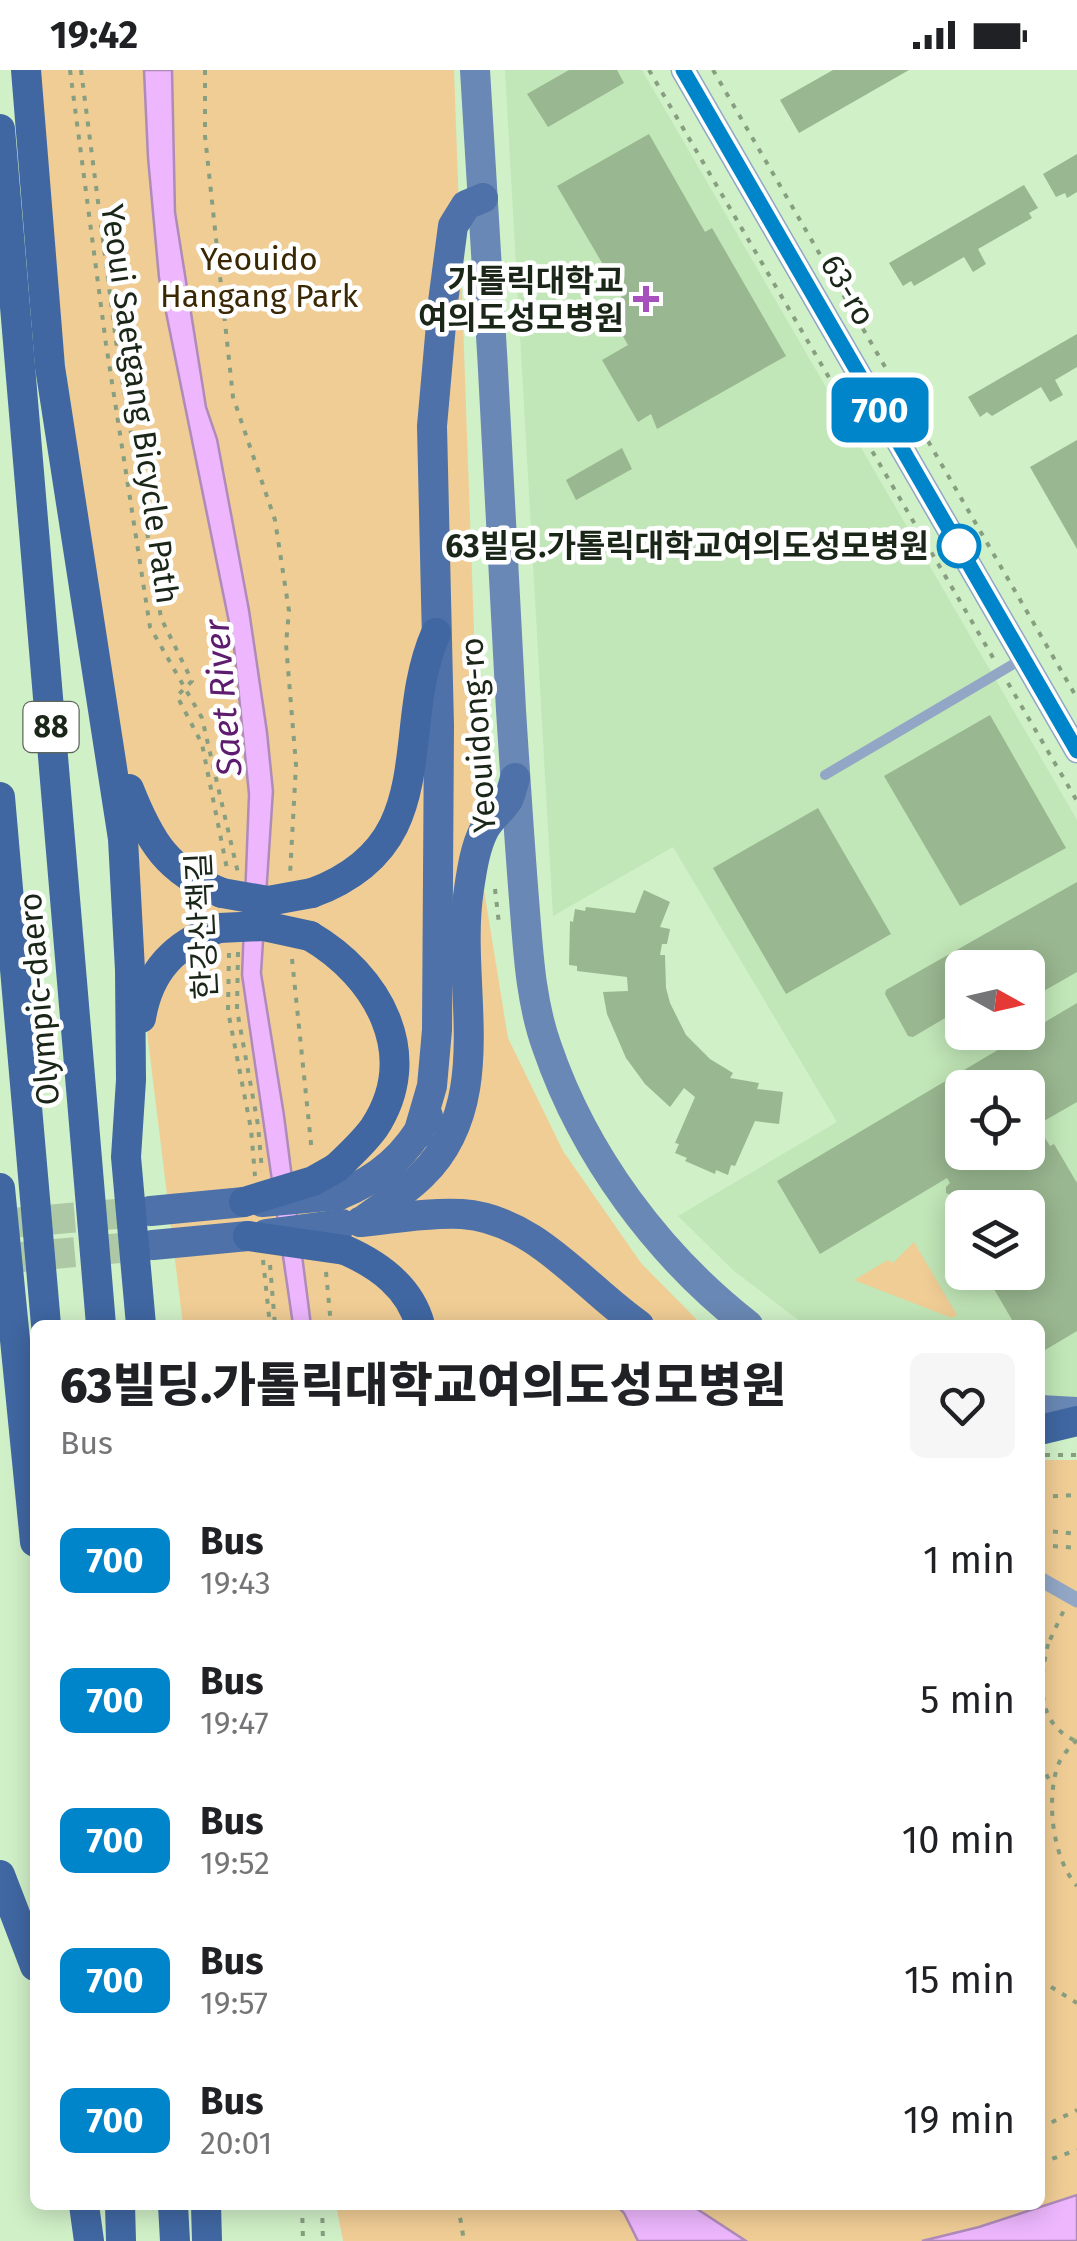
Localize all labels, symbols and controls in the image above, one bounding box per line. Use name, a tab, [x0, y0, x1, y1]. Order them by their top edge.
text: 19:42	[50, 12, 138, 58]
street label: Yeoui Saetgang Bicycle Path	[93, 202, 187, 606]
park label: Yeouido Hangang Park	[160, 240, 359, 315]
street label: 63-ro	[813, 248, 883, 332]
place label: 가톨릭대학교 여의도성모병원	[418, 262, 624, 337]
marker: 가톨릭대학교 여의도성모병원	[633, 286, 659, 312]
line badge: 700	[822, 378, 938, 442]
text: 700	[852, 389, 908, 431]
marker: 63빌딩.가톨릭대학교여의도성모병원	[938, 525, 980, 567]
place label: 63빌딩.가톨릭대학교여의도성모병원	[445, 527, 929, 565]
water label: Saet River	[195, 616, 251, 779]
street label: Yeouidong-ro	[452, 636, 504, 834]
road number: 88	[23, 702, 78, 752]
street label: 한강산책길	[179, 852, 225, 1000]
street label: Olympic-daero	[11, 891, 67, 1107]
north arrow	[945, 950, 1045, 1050]
map controls	[945, 950, 1045, 1290]
button: locate	[945, 1070, 1045, 1170]
button: layers	[945, 1190, 1045, 1290]
button: heart	[910, 1353, 1015, 1458]
text: 63빌딩.가톨릭대학교여의도성모병원	[60, 1357, 786, 1415]
text: Bus	[60, 1424, 113, 1462]
text: Bus	[200, 1518, 264, 1564]
text: 1 min	[923, 1537, 1015, 1583]
text: 700	[87, 1539, 143, 1581]
text: 19:43	[200, 1564, 271, 1602]
text: Bus	[200, 1658, 264, 1704]
text: 5 min	[920, 1677, 1015, 1723]
text: 700	[87, 1679, 143, 1721]
text: 19:47	[200, 1704, 269, 1742]
text: Bus	[200, 1798, 264, 1844]
text: 10 min	[902, 1817, 1015, 1863]
text: 700	[87, 1819, 143, 1861]
text: 19:52	[200, 1844, 270, 1882]
text: Bus	[200, 1938, 264, 1984]
text: 15 min	[904, 1957, 1015, 2003]
text: 700	[87, 1959, 143, 2001]
text: 19:57	[200, 1984, 268, 2022]
text: Bus	[200, 2078, 264, 2124]
text: 19 min	[903, 2097, 1015, 2143]
text: 700	[87, 2099, 143, 2141]
text: 20:01	[200, 2124, 272, 2162]

